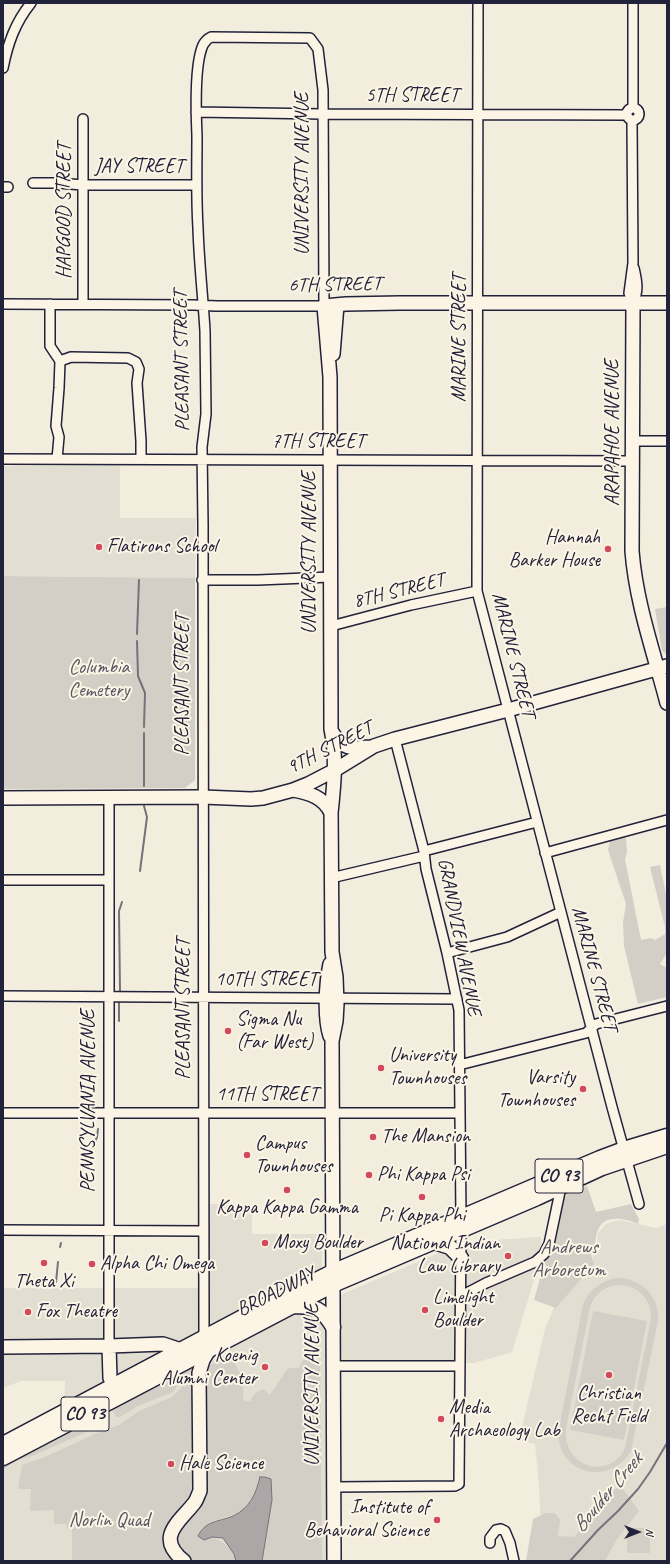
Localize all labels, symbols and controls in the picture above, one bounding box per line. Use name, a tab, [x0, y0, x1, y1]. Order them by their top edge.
street label: 5TH STREET	[365, 84, 459, 108]
street label: UNIVERSITY AVENUE	[291, 93, 315, 255]
street label: HAPGOOD STREET	[53, 143, 77, 279]
street label: JAY STREET	[94, 155, 184, 179]
street label: 6TH STREET	[288, 272, 382, 298]
street label: MARINE STREET	[448, 274, 472, 402]
street label: PLEASANT STREET	[169, 290, 195, 432]
street label: ARAPAHOE AVENUE	[601, 360, 625, 506]
street label: 7TH STREET	[271, 430, 365, 454]
street label: UNIVERSITY AVENUE	[298, 472, 322, 634]
place label: Hannah Barker House	[509, 526, 600, 573]
place label: Flatirons School	[107, 535, 217, 559]
marker: Flatirons School	[94, 542, 104, 552]
marker: Hannah Barker House	[603, 544, 613, 554]
street label: 8TH STREET	[351, 568, 447, 614]
street label: MARINE STREET	[486, 590, 540, 720]
street label: PLEASANT STREET	[171, 614, 195, 756]
park label: Columbia Cemetery	[69, 656, 129, 703]
street label: 9TH STREET	[283, 716, 377, 780]
street label: GRANDVIEW AVENUE	[432, 856, 486, 1018]
street label: MARINE STREET	[566, 904, 622, 1034]
street label: PLEASANT STREET	[172, 938, 196, 1080]
street label: 10TH STREET	[215, 968, 317, 992]
place label: Sigma Nu (Far West)	[236, 1008, 313, 1055]
street label: PENNSYLVANIA AVENUE	[77, 1010, 101, 1192]
marker: Sigma Nu (Far West)	[223, 1026, 233, 1036]
place label: University Townhouses	[389, 1044, 466, 1091]
marker: University Townhouses	[376, 1063, 386, 1073]
place label: Varsity Townhouses	[498, 1066, 575, 1113]
street label: 11TH STREET	[216, 1083, 318, 1107]
marker: Varsity Townhouses	[578, 1084, 588, 1094]
place label: The Mansion	[381, 1125, 470, 1149]
place label: Campus Townhouses	[255, 1132, 332, 1179]
marker: The Mansion	[368, 1132, 378, 1142]
marker: Campus Townhouses	[242, 1150, 252, 1160]
road number: CO 93	[535, 1159, 583, 1193]
place label: Phi Kappa Psi	[377, 1163, 470, 1187]
marker: Phi Kappa Psi	[364, 1170, 374, 1180]
marker: Kappa Kappa Gamma	[282, 1185, 292, 1195]
marker: Pi Kappa Phi	[417, 1192, 427, 1202]
place label: Kappa Kappa Gamma	[216, 1196, 358, 1220]
place label: Pi Kappa Phi	[379, 1204, 465, 1228]
place label: Moxy Boulder	[273, 1231, 363, 1255]
place label: National Indian Law Library	[390, 1232, 500, 1279]
park label: Andrews Arboretum	[533, 1236, 605, 1283]
marker: Moxy Boulder	[260, 1238, 270, 1248]
marker: National Indian Law Library	[503, 1251, 513, 1261]
place label: Alpha Chi Omega	[100, 1252, 214, 1276]
marker: Theta Xi	[39, 1258, 49, 1268]
marker: Alpha Chi Omega	[87, 1259, 97, 1269]
street label: BROADWAY	[233, 1262, 319, 1322]
place label: Theta Xi	[14, 1270, 74, 1294]
place label: Limelight Boulder	[433, 1286, 493, 1333]
place label: Fox Theatre	[36, 1300, 117, 1324]
street label: UNIVERSITY AVENUE	[301, 1304, 325, 1466]
marker: Limelight Boulder	[420, 1305, 430, 1315]
marker: Fox Theatre	[23, 1307, 33, 1317]
place label: Koenig Alumni Center	[161, 1344, 257, 1391]
marker: Koenig Alumni Center	[260, 1362, 270, 1372]
marker: Christian Recht Field	[604, 1370, 614, 1380]
place label: Christian Recht Field	[571, 1382, 647, 1429]
place label: Media Archaeology Lab	[449, 1396, 560, 1443]
road number: CO 93	[61, 1397, 109, 1431]
marker: Media Archaeology Lab	[436, 1414, 446, 1424]
water label: Boulder Creek	[567, 1448, 649, 1538]
place label: Hale Science	[179, 1452, 263, 1476]
marker: Hale Science	[166, 1459, 176, 1469]
place label: Institute of Behavioral Science	[304, 1496, 429, 1543]
park label: Norlin Quad	[69, 1509, 149, 1533]
north arrow	[618, 1512, 658, 1552]
marker: Institute of Behavioral Science	[432, 1515, 442, 1525]
text: N	[643, 1529, 657, 1535]

